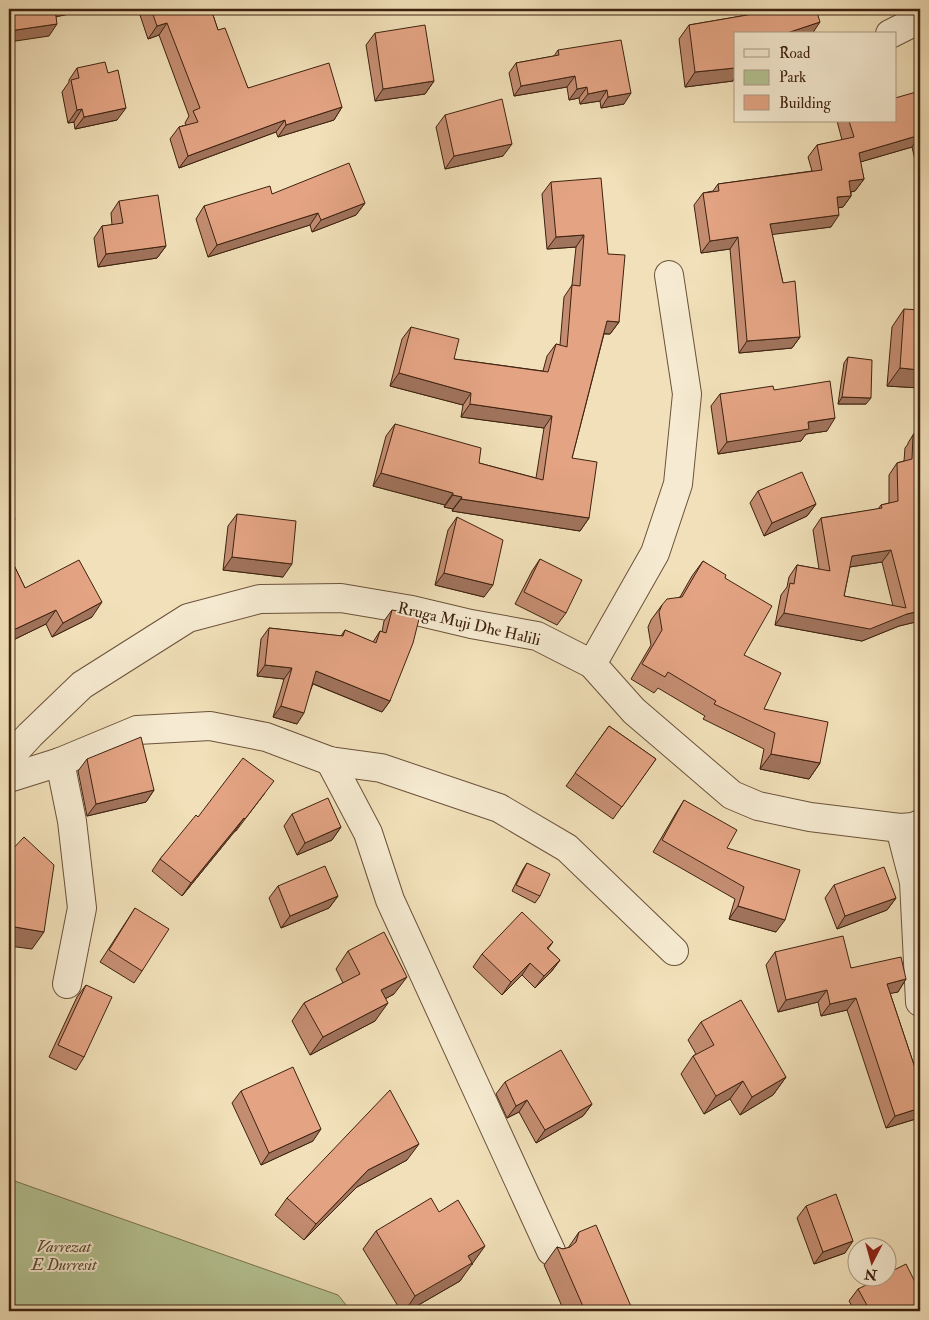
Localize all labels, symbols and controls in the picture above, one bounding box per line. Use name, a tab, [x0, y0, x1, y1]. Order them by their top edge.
legend	[734, 32, 896, 122]
text: Road	[779, 44, 811, 63]
text: Park	[779, 68, 806, 87]
text: Building	[779, 94, 831, 113]
street label: Rruga Muji Dhe Halili	[396, 598, 542, 650]
park label: Varrezat E Durresit	[30, 1237, 98, 1275]
north arrow	[846, 1238, 896, 1288]
text: N	[863, 1265, 879, 1284]

